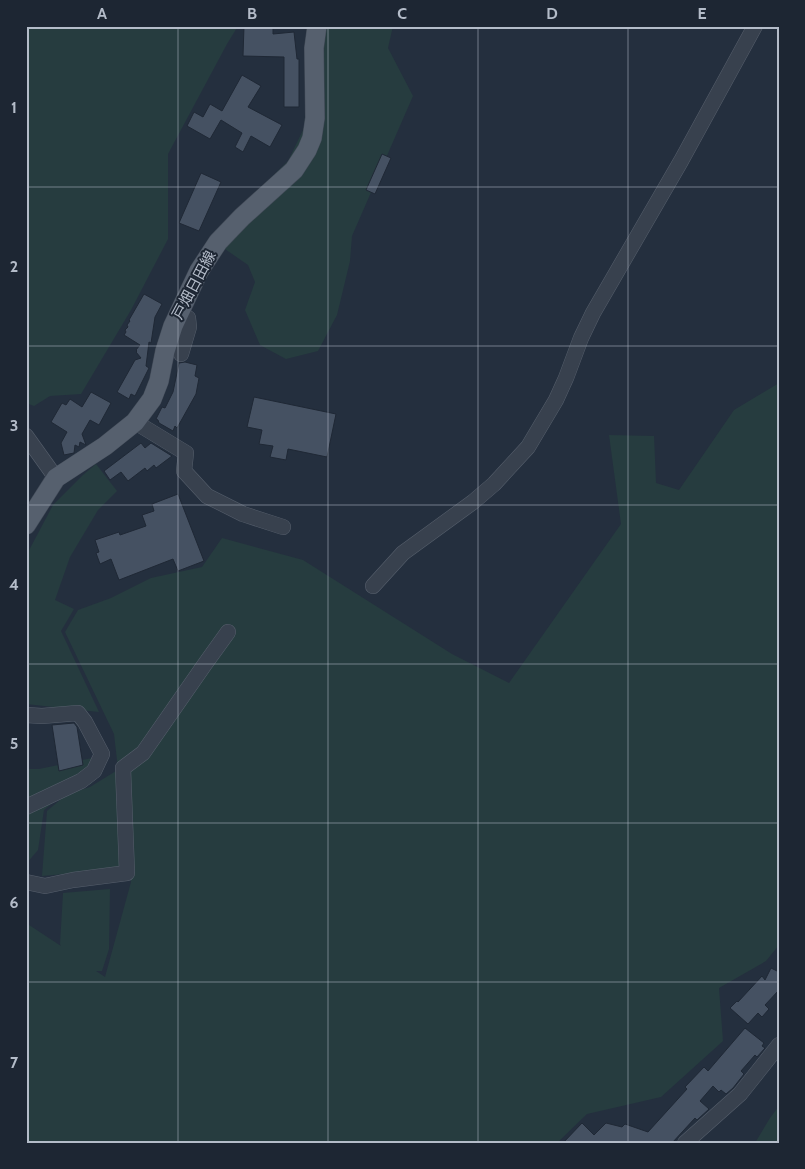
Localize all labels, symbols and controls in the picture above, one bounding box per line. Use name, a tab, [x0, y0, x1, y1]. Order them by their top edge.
text: A	[97, 4, 107, 23]
text: B	[247, 4, 257, 23]
text: C	[397, 4, 407, 23]
text: D	[546, 4, 558, 23]
text: E	[697, 4, 707, 23]
text: 1	[11, 98, 17, 117]
street label: 戸畑日田線	[168, 248, 220, 322]
text: 2	[10, 257, 18, 276]
text: 3	[10, 416, 18, 435]
text: 4	[9, 575, 19, 594]
text: 5	[10, 734, 18, 753]
text: 6	[10, 893, 19, 912]
text: 7	[10, 1053, 19, 1072]

